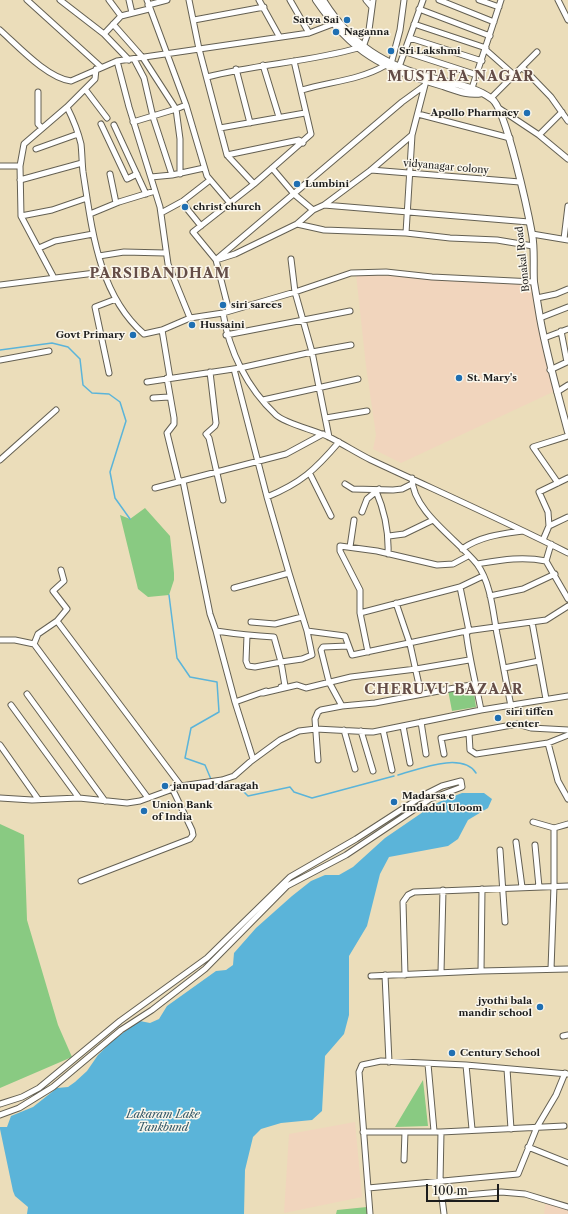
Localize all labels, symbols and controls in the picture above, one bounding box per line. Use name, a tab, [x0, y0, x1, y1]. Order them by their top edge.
place label: Satya Sai	[293, 14, 339, 26]
marker: Satya Sai	[342, 15, 352, 25]
place label: Naganna	[344, 26, 389, 38]
marker: Naganna	[331, 27, 341, 37]
place label: Sri Lakshmi	[399, 45, 461, 57]
marker: Sri Lakshmi	[386, 46, 396, 56]
district label: MUSTAFA NAGAR	[387, 69, 535, 85]
place label: Apollo Pharmacy	[431, 107, 519, 119]
marker: Apollo Pharmacy	[522, 108, 532, 118]
street label: vidyanagar colony	[403, 157, 489, 177]
place label: Lumbini	[305, 178, 349, 190]
marker: Lumbini	[292, 179, 302, 189]
place label: christ church	[193, 201, 261, 213]
marker: christ church	[180, 202, 190, 212]
street label: Bonakal Road	[514, 226, 532, 292]
district label: PARSIBANDHAM	[90, 266, 230, 282]
place label: siri sarees	[231, 299, 282, 311]
marker: siri sarees	[218, 300, 228, 310]
place label: Hussaini	[200, 319, 245, 331]
marker: Hussaini	[187, 320, 197, 330]
place label: Govt Primary	[56, 329, 125, 341]
marker: Govt Primary	[128, 330, 138, 340]
place label: St. Mary's	[467, 372, 517, 384]
marker: St. Mary's	[454, 373, 464, 383]
district label: CHERUVU BAZAAR	[364, 682, 524, 698]
place label: siri tiffen center	[506, 706, 553, 730]
marker: siri tiffen center	[493, 713, 503, 723]
place label: janupad daragah	[173, 780, 259, 792]
marker: janupad daragah	[160, 781, 170, 791]
place label: Madarsa e Imdadul Uloom	[402, 790, 482, 814]
marker: Madarsa e Imdadul Uloom	[389, 797, 399, 807]
place label: Union Bank of India	[152, 799, 213, 822]
marker: Union Bank of India	[139, 806, 149, 816]
place label: jyothi bala mandir school	[459, 995, 532, 1018]
marker: jyothi bala mandir school	[535, 1002, 545, 1012]
place label: Century School	[460, 1047, 540, 1059]
marker: Century School	[447, 1048, 457, 1058]
water label: Lakaram Lake Tankbund	[126, 1108, 200, 1134]
scale bar	[428, 1176, 501, 1202]
text: 100 m	[433, 1183, 468, 1198]

